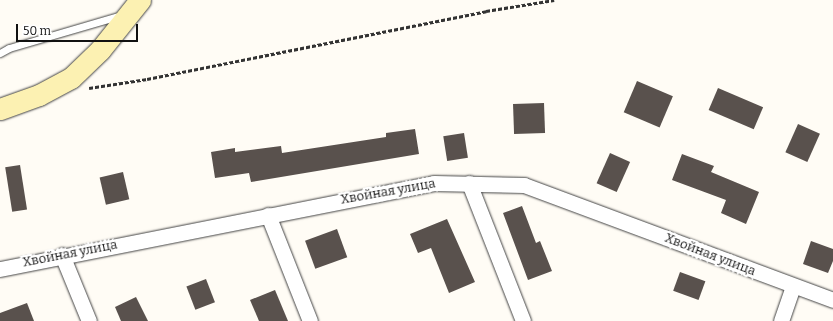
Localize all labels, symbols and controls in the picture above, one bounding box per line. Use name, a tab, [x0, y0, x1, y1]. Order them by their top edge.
scale bar	[18, 16, 140, 42]
text: 50 m	[23, 24, 51, 38]
street label: Хвойная улица	[339, 176, 437, 208]
street label: Хвойная улица	[662, 231, 758, 279]
street label: Хвойная улица	[21, 237, 119, 271]

